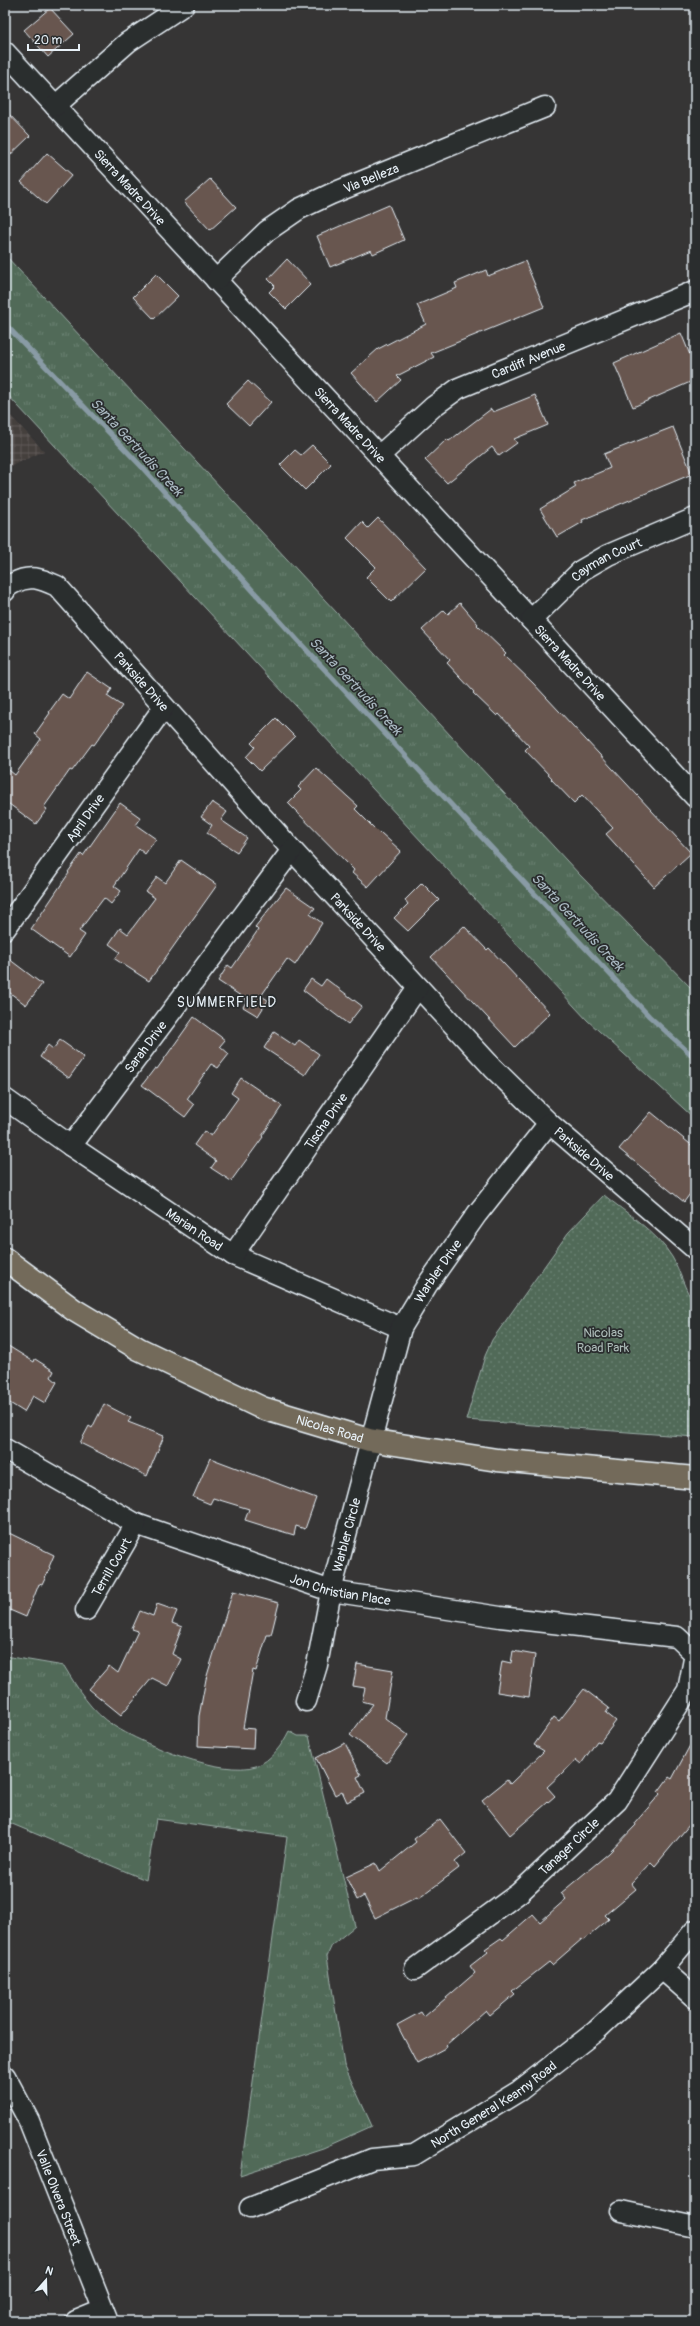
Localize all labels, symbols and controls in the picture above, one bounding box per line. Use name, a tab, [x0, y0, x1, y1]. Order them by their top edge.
scale bar	[28, 26, 79, 52]
text: 20 m	[34, 33, 63, 48]
street label: Sierra Madre Drive	[90, 146, 169, 229]
street label: Via Belleza	[341, 160, 401, 197]
street label: Cardiff Avenue	[489, 338, 569, 383]
street label: Sierra Madre Drive	[310, 384, 389, 467]
water label: Santa Gertrudis Creek	[87, 395, 187, 501]
street label: Cayman Court	[568, 534, 645, 585]
street label: Sierra Madre Drive	[531, 622, 609, 705]
water label: Santa Gertrudis Creek	[306, 634, 406, 740]
street label: Parkside Drive	[110, 649, 172, 715]
street label: April Drive	[63, 791, 109, 845]
water label: Santa Gertrudis Creek	[528, 870, 628, 976]
street label: Parkside Drive	[327, 890, 389, 956]
district label: SUMMERFIELD	[177, 994, 277, 1011]
street label: Sarah Drive	[121, 1018, 171, 1077]
street label: Tischa Drive	[301, 1090, 352, 1153]
street label: Parkside Drive	[550, 1124, 618, 1185]
street label: Marian Road	[163, 1205, 226, 1255]
street label: Warbler Drive	[411, 1236, 466, 1306]
park label: Nicolas Road Park	[577, 1325, 630, 1356]
street label: Nicolas Road	[294, 1412, 365, 1447]
street label: Warbler Circle	[329, 1496, 365, 1574]
street label: Terrill Court	[89, 1535, 136, 1599]
street label: Jon Christian Place	[288, 1571, 392, 1609]
street label: Tanager Circle	[536, 1814, 603, 1879]
street label: North General Kearny Road	[428, 2058, 560, 2152]
street label: Valle Olvera Street	[32, 2147, 85, 2249]
north arrow	[26, 2260, 66, 2300]
text: N	[44, 2264, 55, 2279]

